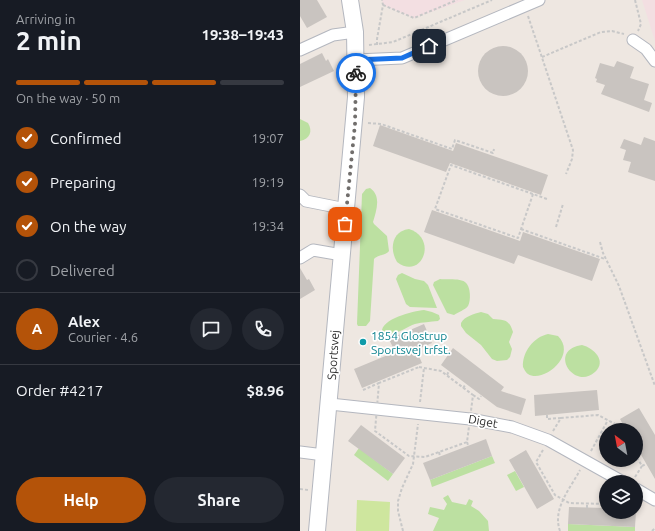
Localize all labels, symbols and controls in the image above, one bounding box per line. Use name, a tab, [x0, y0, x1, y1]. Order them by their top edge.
text: Arriving in	[16, 12, 75, 26]
text: 2 min	[16, 26, 82, 55]
text: 19:38–19:43	[201, 26, 284, 43]
pin	[412, 29, 446, 63]
icon: home	[418, 35, 440, 57]
courier	[336, 53, 376, 93]
icon: bike	[345, 62, 367, 84]
text: On the way · 50 m	[16, 91, 120, 105]
icon: check	[16, 127, 38, 149]
text: Confirmed	[50, 130, 122, 147]
text: 19:07	[251, 131, 284, 145]
icon: check	[16, 171, 38, 193]
text: Preparing	[50, 174, 116, 191]
text: 19:19	[251, 175, 284, 189]
pin	[328, 207, 362, 241]
icon: bag	[334, 213, 356, 235]
icon: check	[16, 215, 38, 237]
text: On the way	[50, 218, 126, 235]
text: 19:34	[251, 219, 284, 233]
text: Delivered	[50, 262, 115, 279]
button: chat	[190, 308, 232, 350]
button: phone	[242, 308, 284, 350]
text: Alex	[68, 313, 100, 330]
text: A	[32, 320, 42, 337]
street label: Sportsvej	[325, 329, 341, 380]
place label: 1854 Glostrup Sportsvej trfst.	[371, 329, 451, 356]
text: Courier · 4.6	[68, 330, 138, 344]
marker: 1854 Glostrup Sportsvej trfst.	[358, 337, 368, 347]
text: Order #4217	[16, 382, 103, 399]
text: $8.96	[246, 382, 284, 399]
street label: Diget	[467, 412, 499, 430]
north arrow	[599, 423, 643, 467]
map controls	[599, 423, 643, 519]
button: layers	[599, 475, 643, 519]
button: Help	[16, 477, 146, 523]
button: Share	[154, 477, 284, 523]

